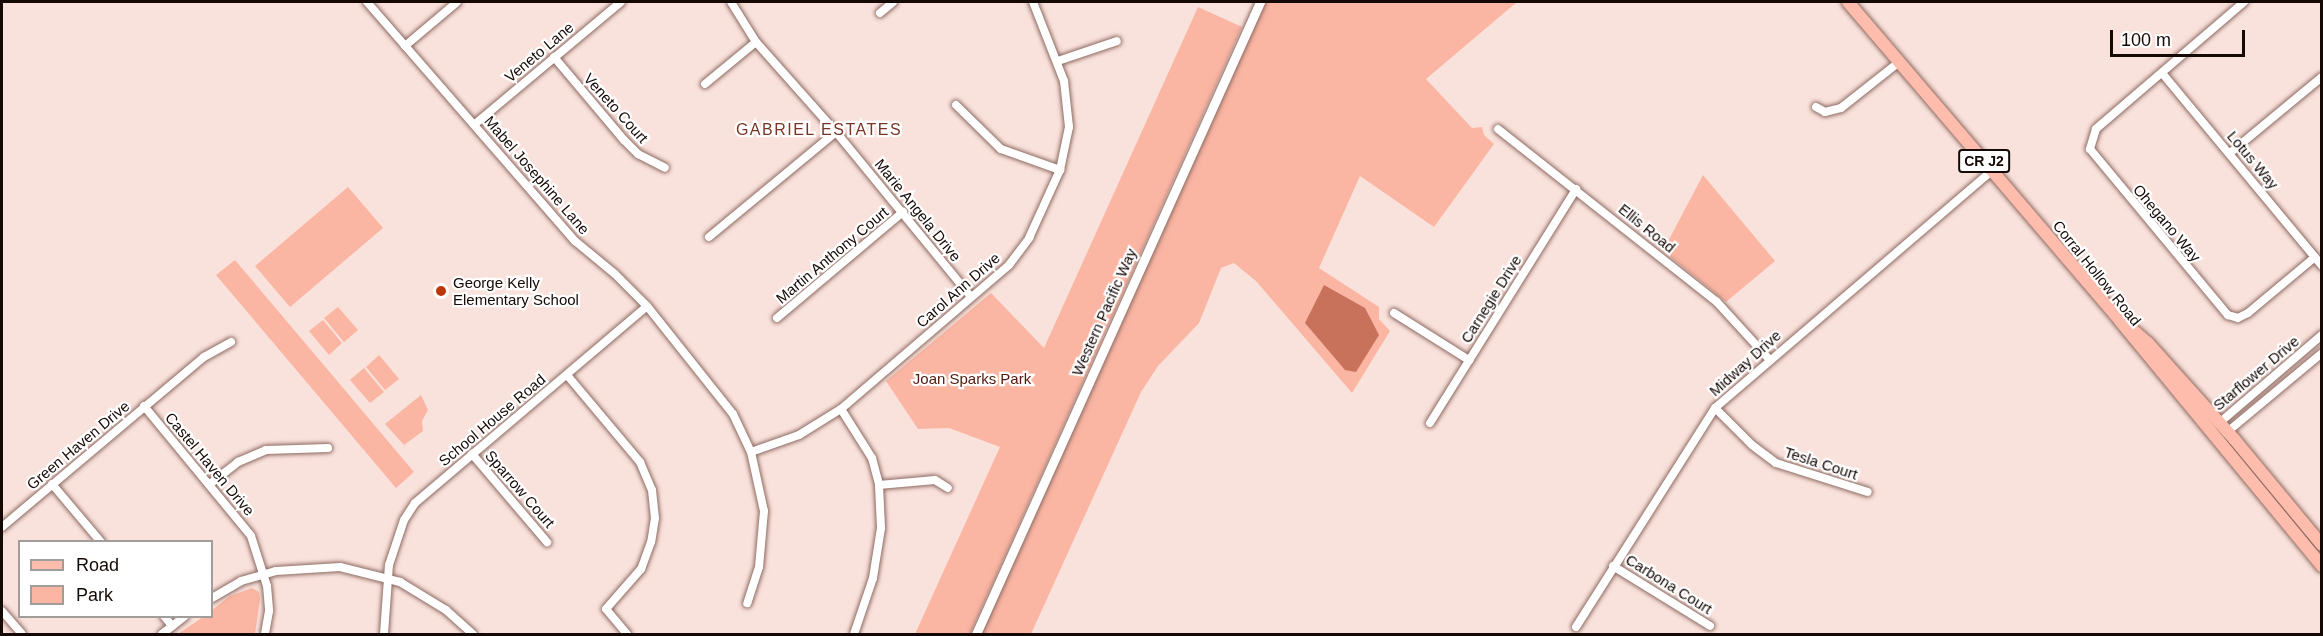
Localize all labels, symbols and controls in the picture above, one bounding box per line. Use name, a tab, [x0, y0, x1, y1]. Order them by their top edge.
street label: Veneto Lane	[501, 18, 577, 86]
scale bar	[2113, 18, 2248, 56]
text: 100 m	[2121, 30, 2171, 50]
street label: Veneto Court	[580, 69, 652, 147]
street label: Mabel Josephine Lane	[481, 112, 593, 238]
district label: GABRIEL ESTATES	[736, 120, 902, 140]
street label: Lotus Way	[2224, 127, 2282, 193]
road number: CR J2	[1957, 150, 2011, 172]
street label: Marie Angela Drive	[871, 155, 965, 265]
street label: Ohegano Way	[2129, 181, 2205, 265]
street label: Ellis Road	[1615, 200, 1679, 256]
street label: Martin Anthony Court	[772, 203, 892, 307]
street label: Corral Hollow Road	[2049, 217, 2145, 329]
street label: Western Pacific Way	[1068, 246, 1140, 378]
street label: Carol Ann Drive	[912, 248, 1004, 332]
street label: Carnegie Drive	[1457, 252, 1525, 346]
place label: George Kelly Elementary School	[453, 273, 579, 308]
marker: George Kelly Elementary School	[434, 284, 448, 298]
street label: Midway Drive	[1706, 326, 1784, 400]
street label: Starflower Drive	[2209, 332, 2303, 414]
street label: School House Road	[435, 370, 549, 470]
park label: Joan Sparks Park	[913, 370, 1031, 388]
street label: Green Haven Drive	[23, 397, 133, 493]
street label: Castel Haven Drive	[162, 409, 258, 519]
street label: Tesla Court	[1782, 443, 1860, 483]
street label: Sparrow Court	[481, 447, 559, 531]
legend	[18, 540, 213, 618]
street label: Carbona Court	[1623, 550, 1715, 618]
text: Road	[76, 555, 119, 575]
text: Park	[76, 585, 113, 605]

